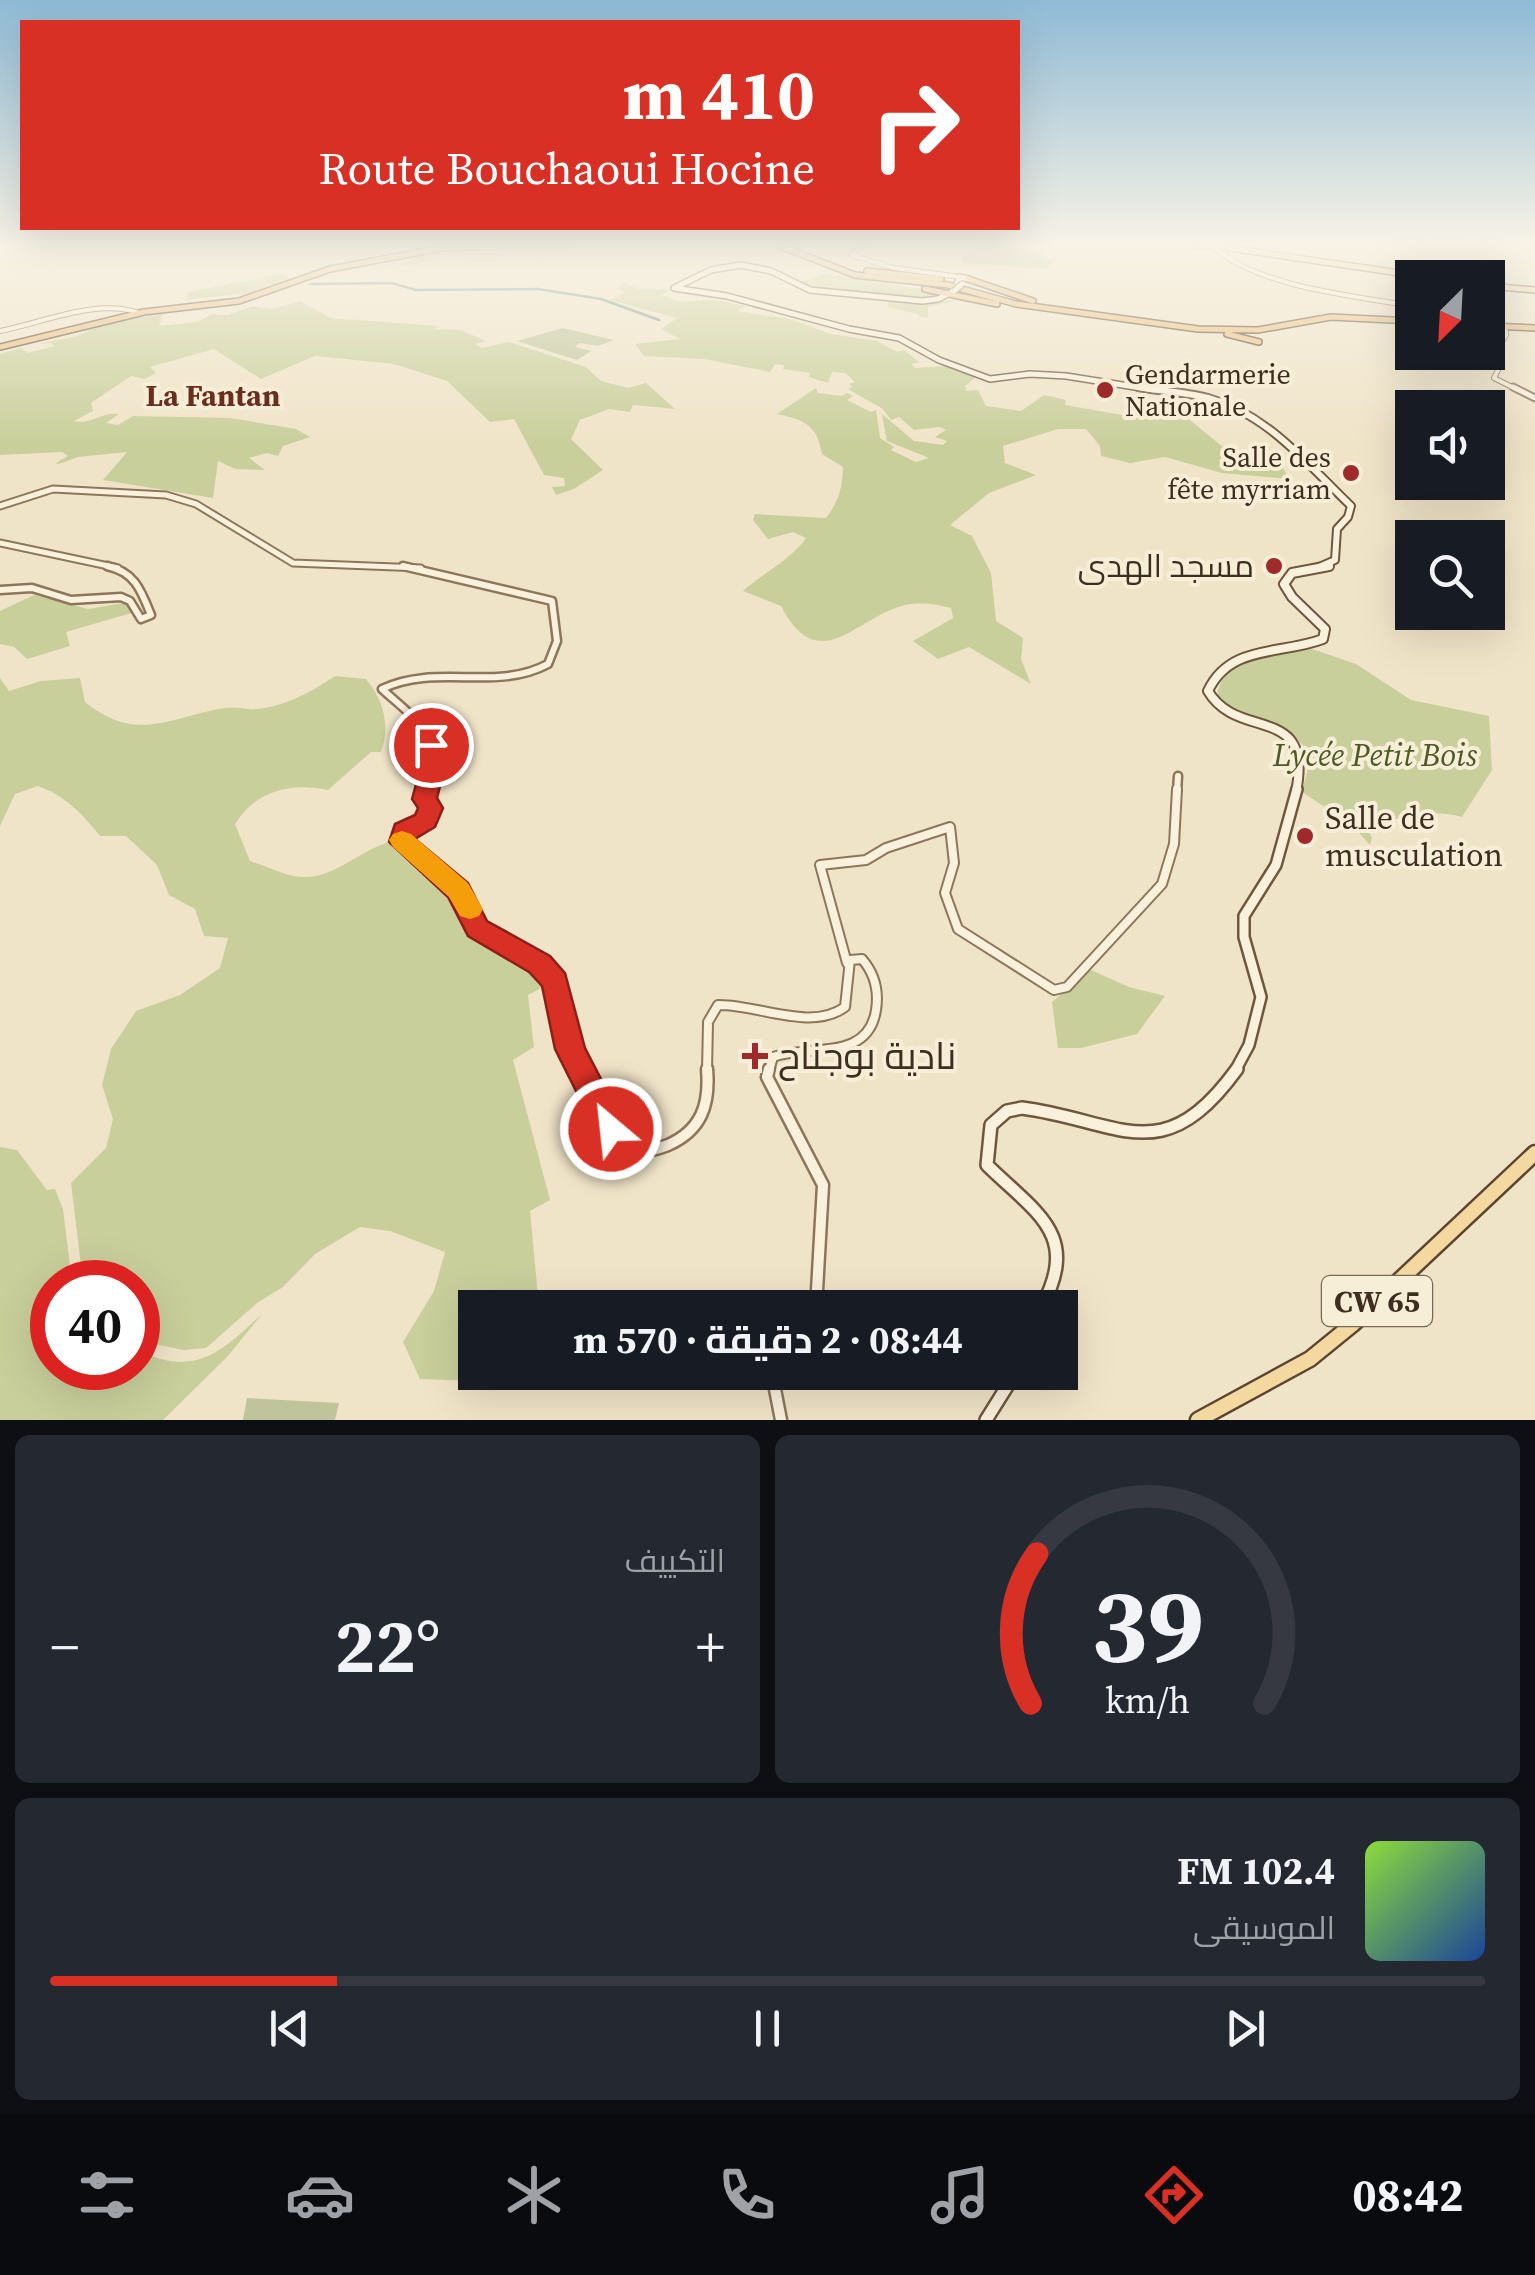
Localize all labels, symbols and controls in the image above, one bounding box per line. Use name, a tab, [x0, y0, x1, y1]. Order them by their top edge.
text: 410 m	[623, 46, 815, 142]
icon: right	[850, 60, 980, 190]
text: Route Bouchaoui Hocine	[319, 137, 815, 199]
north arrow	[1395, 260, 1505, 370]
map controls	[1395, 260, 1505, 630]
place label: Gendarmerie Nationale	[1125, 355, 1291, 425]
district label: La Fantan	[146, 375, 280, 416]
marker: Gendarmerie Nationale	[1094, 379, 1116, 401]
button: sound	[1395, 390, 1505, 500]
place label: Salle des fête myrriam	[1167, 438, 1331, 508]
marker: Salle des fête myrriam	[1340, 462, 1362, 484]
button: search	[1395, 520, 1505, 630]
place label: مسجد الهدى	[1078, 544, 1254, 588]
marker: مسجد الهدى	[1263, 555, 1285, 577]
pin	[389, 703, 474, 788]
icon: arrive	[404, 718, 459, 773]
park label: Lycée Petit Bois	[1272, 733, 1478, 777]
place label: Salle de musculation	[1325, 796, 1503, 877]
marker: Salle de musculation	[1294, 825, 1316, 847]
place label: نادية بوجناح	[778, 1030, 956, 1082]
marker: نادية بوجناح	[742, 1043, 768, 1069]
position arrow	[559, 1077, 663, 1181]
speed limit sign: 40	[30, 1260, 160, 1390]
road number: CW 65	[1322, 1276, 1432, 1326]
text: 08:44 · 2 دقيقة · 570 m	[573, 1314, 963, 1366]
text: التكييف	[625, 1539, 725, 1583]
text: 39	[1091, 1553, 1204, 1696]
text: 22°	[335, 1594, 440, 1697]
text: −	[50, 1609, 79, 1684]
text: +	[696, 1609, 725, 1684]
text: km/h	[1105, 1676, 1190, 1725]
text: 102.4 FM	[1177, 1845, 1335, 1897]
text: الموسيقى	[1193, 1906, 1335, 1950]
icon: previous	[262, 2001, 317, 2056]
icon: pause	[740, 2001, 795, 2056]
icon: next	[1218, 2001, 1273, 2056]
icon: filters	[72, 2160, 142, 2230]
icon: car	[285, 2160, 355, 2230]
icon: climate	[499, 2160, 569, 2230]
icon: phone	[712, 2160, 782, 2230]
icon: music	[925, 2160, 995, 2230]
icon: directions	[1139, 2160, 1209, 2230]
text: 08:42	[1352, 2164, 1463, 2226]

